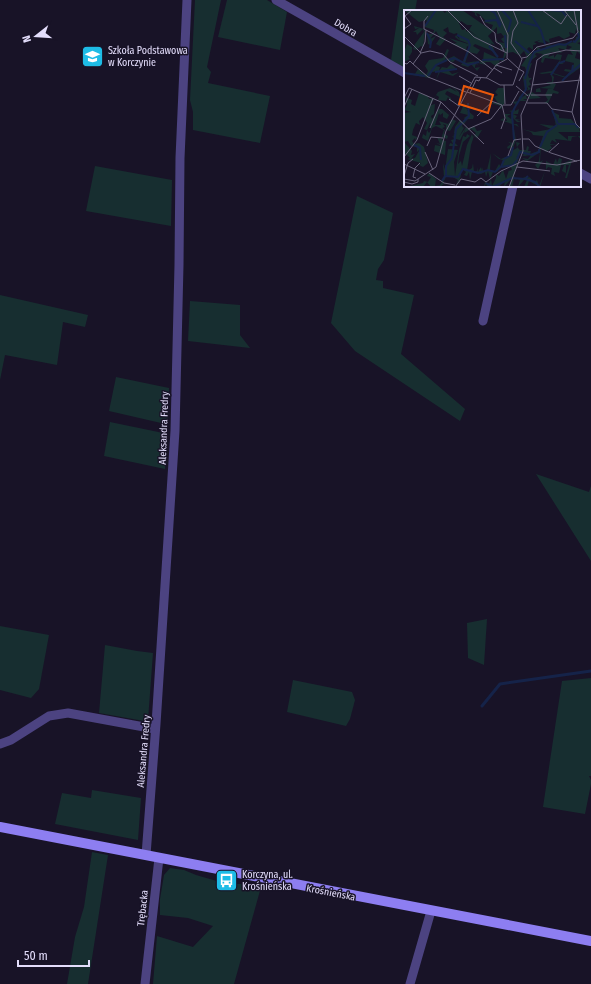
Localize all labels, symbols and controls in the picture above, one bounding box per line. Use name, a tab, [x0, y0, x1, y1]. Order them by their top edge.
inset map	[404, 10, 581, 187]
north arrow	[16, 16, 56, 56]
street label: Dobra	[332, 17, 359, 39]
text: N	[20, 34, 34, 44]
school or university icon: Szkoła Podstawowa w Korczynie	[80, 43, 106, 69]
place label: Szkoła Podstawowa w Korczynie	[108, 45, 188, 69]
street label: Aleksandra Fredry	[157, 391, 171, 465]
street label: Aleksandra Fredry	[135, 714, 153, 788]
bus stop icon: Korczyna, ul. Krośnieńska	[214, 867, 240, 893]
place label: Korczyna, ul. Krośnieńska	[242, 869, 293, 893]
street label: Krośnieńska	[305, 881, 357, 904]
street label: Trębacka	[135, 889, 151, 927]
scale bar	[18, 942, 89, 968]
text: 50 m	[24, 949, 48, 963]

